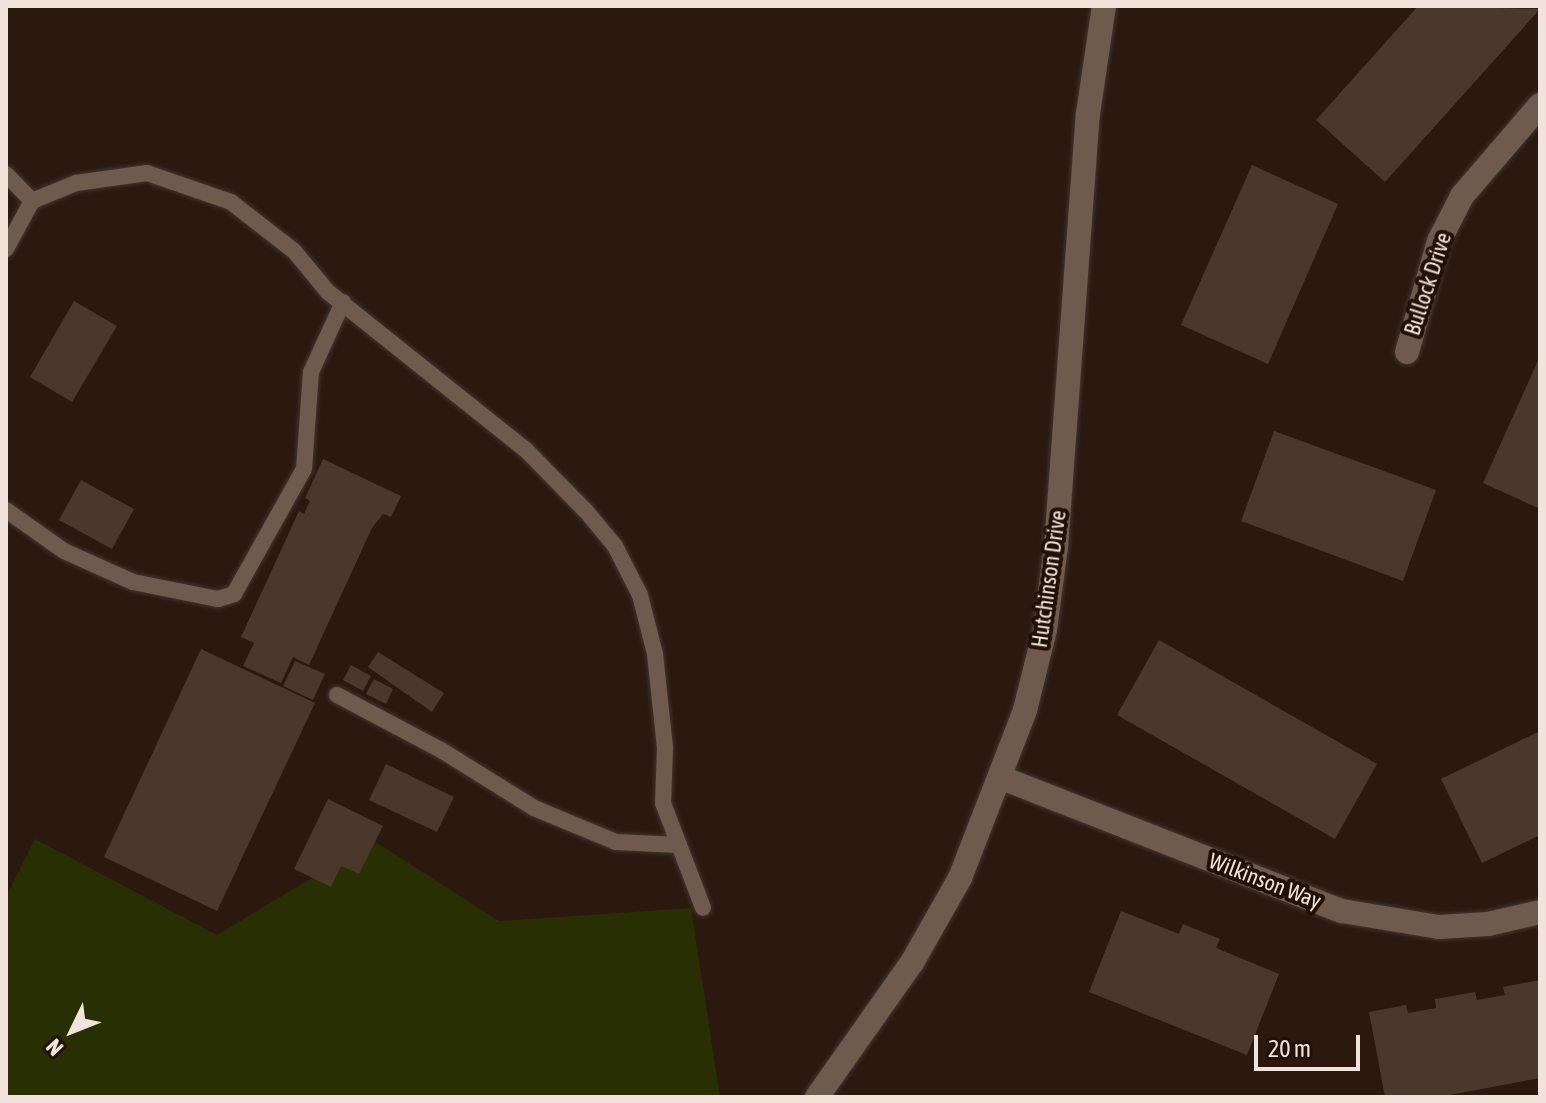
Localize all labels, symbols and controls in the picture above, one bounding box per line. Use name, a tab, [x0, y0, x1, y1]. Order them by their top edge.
street label: Bullock Drive	[1399, 229, 1457, 339]
street label: Hutchinson Drive	[1026, 509, 1072, 649]
street label: Wilkinson Way	[1205, 848, 1325, 914]
north arrow	[32, 991, 112, 1071]
scale bar	[1258, 1019, 1364, 1069]
text: N	[41, 1034, 68, 1061]
text: 20 m	[1268, 1035, 1311, 1062]

